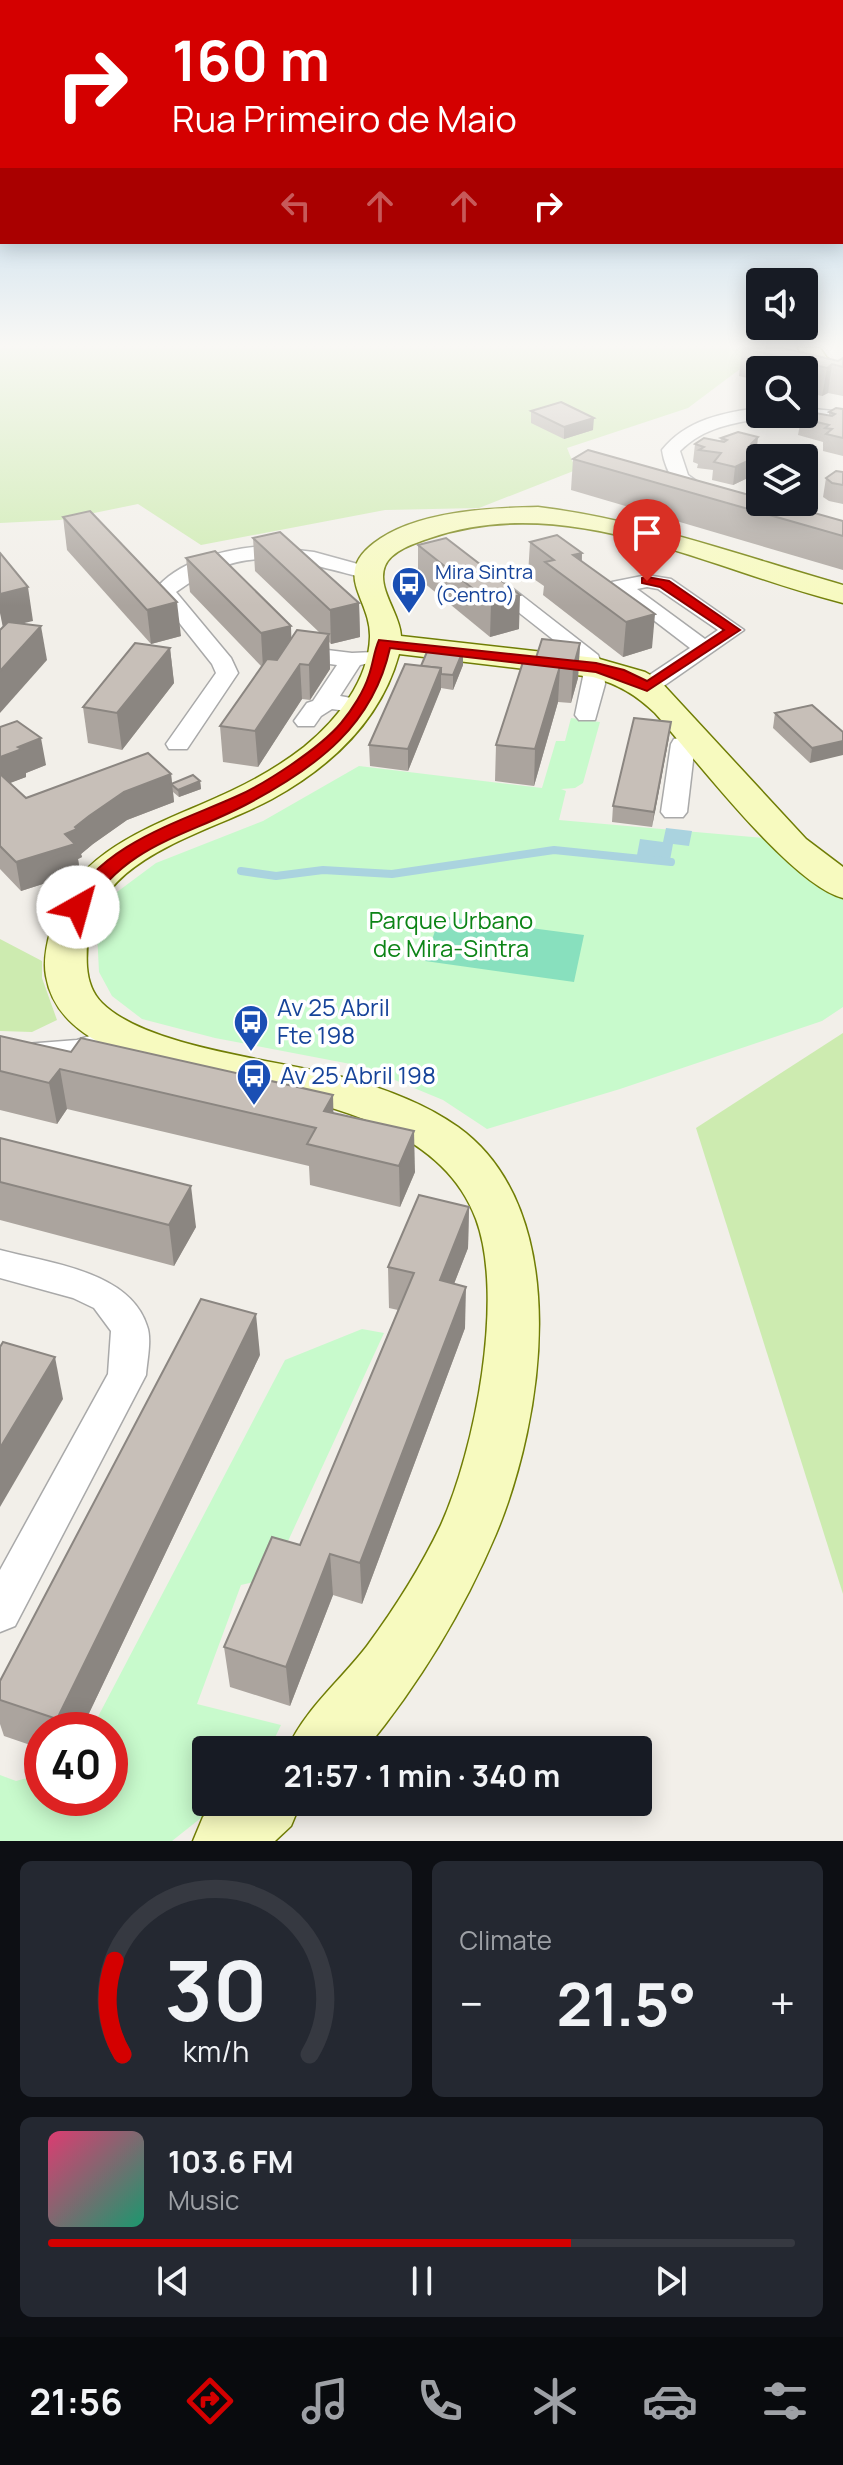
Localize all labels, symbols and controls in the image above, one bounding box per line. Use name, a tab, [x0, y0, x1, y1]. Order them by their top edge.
text: 160 m	[172, 21, 330, 98]
icon: right	[40, 32, 144, 136]
text: Rua Primeiro de Maio	[172, 94, 517, 143]
icon: left	[274, 184, 318, 228]
icon: ahead	[358, 184, 402, 228]
icon: ahead	[442, 184, 486, 228]
icon: right	[526, 184, 570, 228]
map controls	[746, 268, 818, 516]
button: sound	[746, 268, 818, 340]
button: search	[746, 356, 818, 428]
button: layers	[746, 444, 818, 516]
pin	[613, 499, 681, 581]
icon: arrive	[625, 511, 669, 555]
place label: Mira Sintra (Centro)	[435, 558, 533, 608]
bus stop icon: Mira Sintra (Centro)	[390, 565, 428, 615]
position arrow	[36, 865, 120, 949]
park label: Parque Urbano de Mira-Sintra	[369, 903, 533, 964]
place label: Av 25 Abril Fte 198	[277, 990, 390, 1051]
bus stop icon: Av 25 Abril Fte 198	[232, 1003, 270, 1053]
bus stop icon: Av 25 Abril 198	[235, 1057, 273, 1107]
place label: Av 25 Abril 198	[280, 1058, 436, 1091]
speed limit sign: 40	[24, 1712, 128, 1816]
text: 21:57 · 1 min · 340 m	[284, 1755, 560, 1796]
text: Climate	[460, 1922, 552, 1958]
text: 30	[164, 1932, 267, 2046]
text: 21.5°	[556, 1962, 696, 2044]
text: −	[460, 1973, 483, 2033]
text: +	[770, 1973, 795, 2033]
text: km/h	[183, 2032, 249, 2071]
text: 103.6 FM	[168, 2141, 293, 2182]
text: Music	[168, 2182, 239, 2218]
icon: previous	[151, 2259, 195, 2303]
icon: pause	[400, 2259, 444, 2303]
icon: next	[649, 2259, 693, 2303]
icon: directions	[182, 2373, 238, 2429]
icon: music	[297, 2373, 353, 2429]
icon: phone	[412, 2373, 468, 2429]
icon: climate	[527, 2373, 583, 2429]
icon: car	[642, 2373, 698, 2429]
icon: filters	[757, 2373, 813, 2429]
text: 21:56	[30, 2377, 123, 2426]

